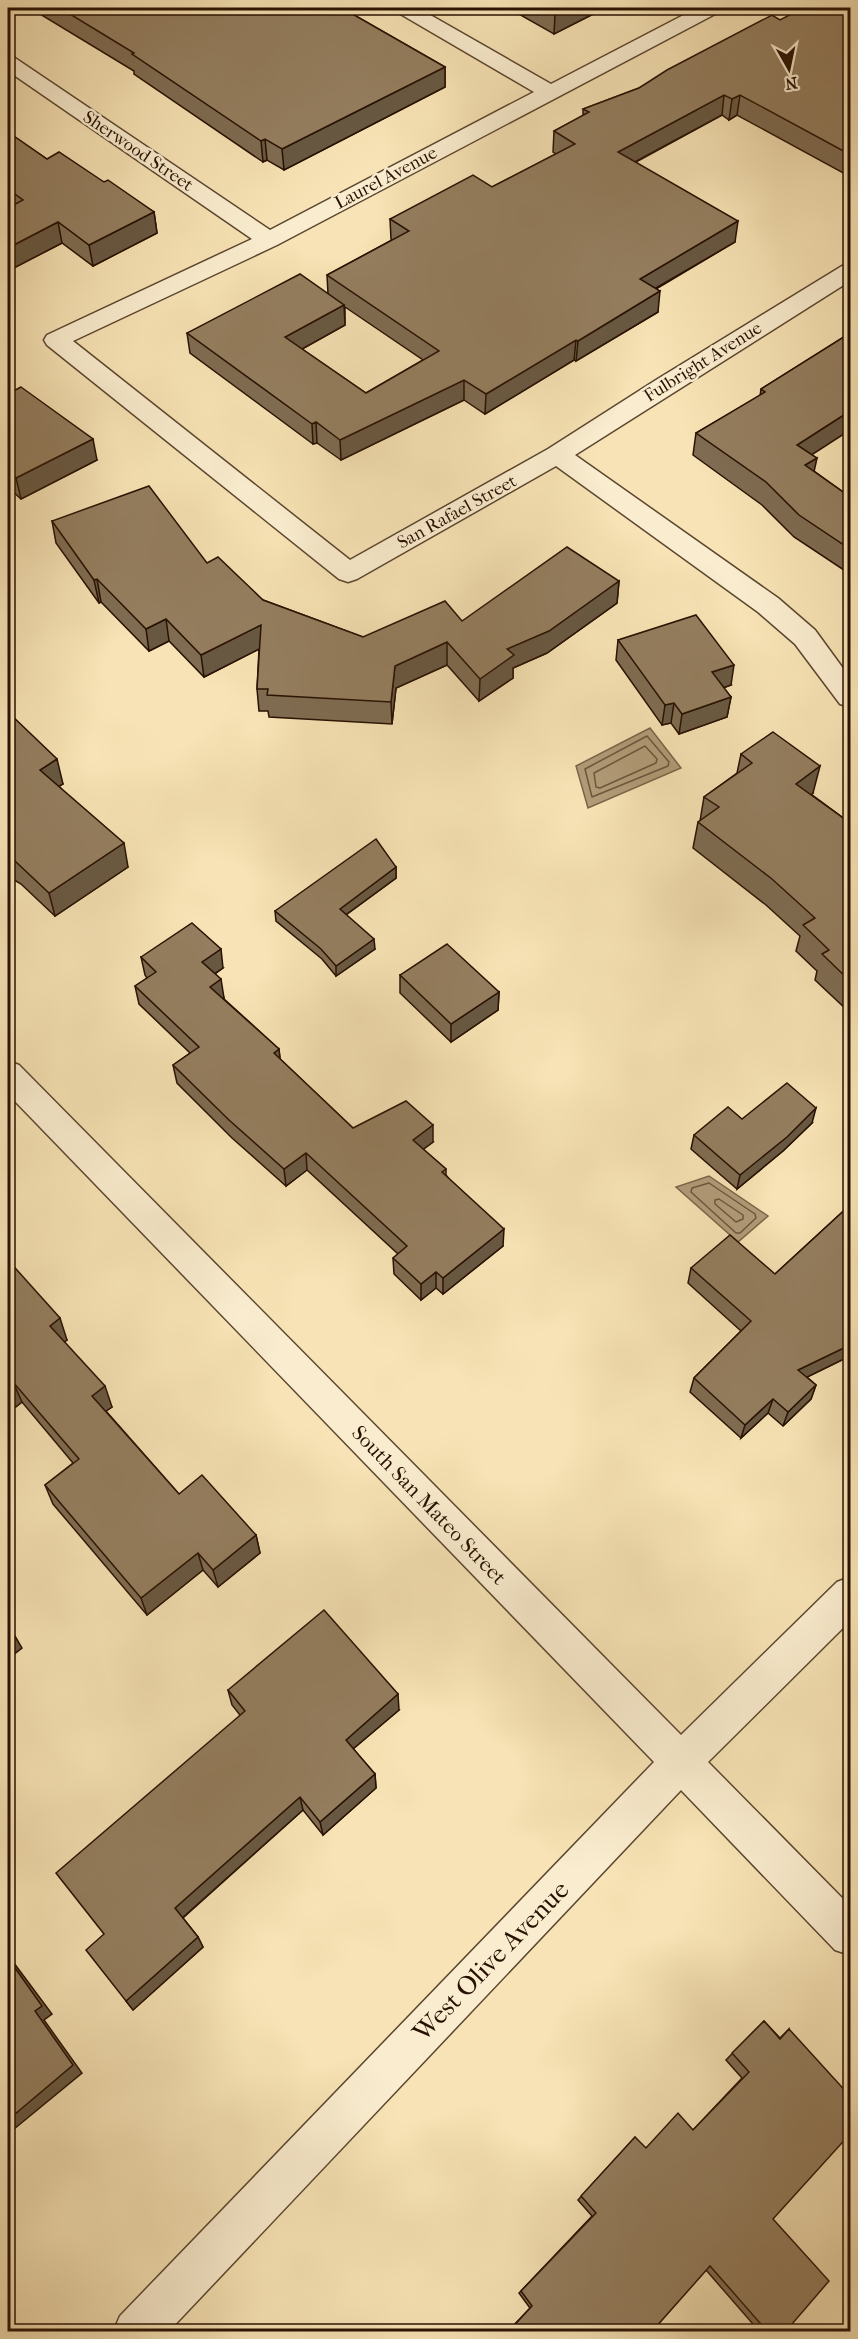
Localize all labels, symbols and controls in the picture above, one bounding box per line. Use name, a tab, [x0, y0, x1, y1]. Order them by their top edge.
north arrow	[759, 39, 819, 99]
text: N	[783, 73, 799, 94]
street label: Sherwood Street	[79, 106, 198, 196]
street label: Laurel Avenue	[331, 142, 441, 214]
street label: Fulbright Avenue	[640, 317, 766, 407]
street label: San Rafael Street	[394, 470, 521, 553]
street label: South San Mateo Street	[347, 1421, 511, 1590]
street label: West Olive Avenue	[406, 1874, 576, 2048]

